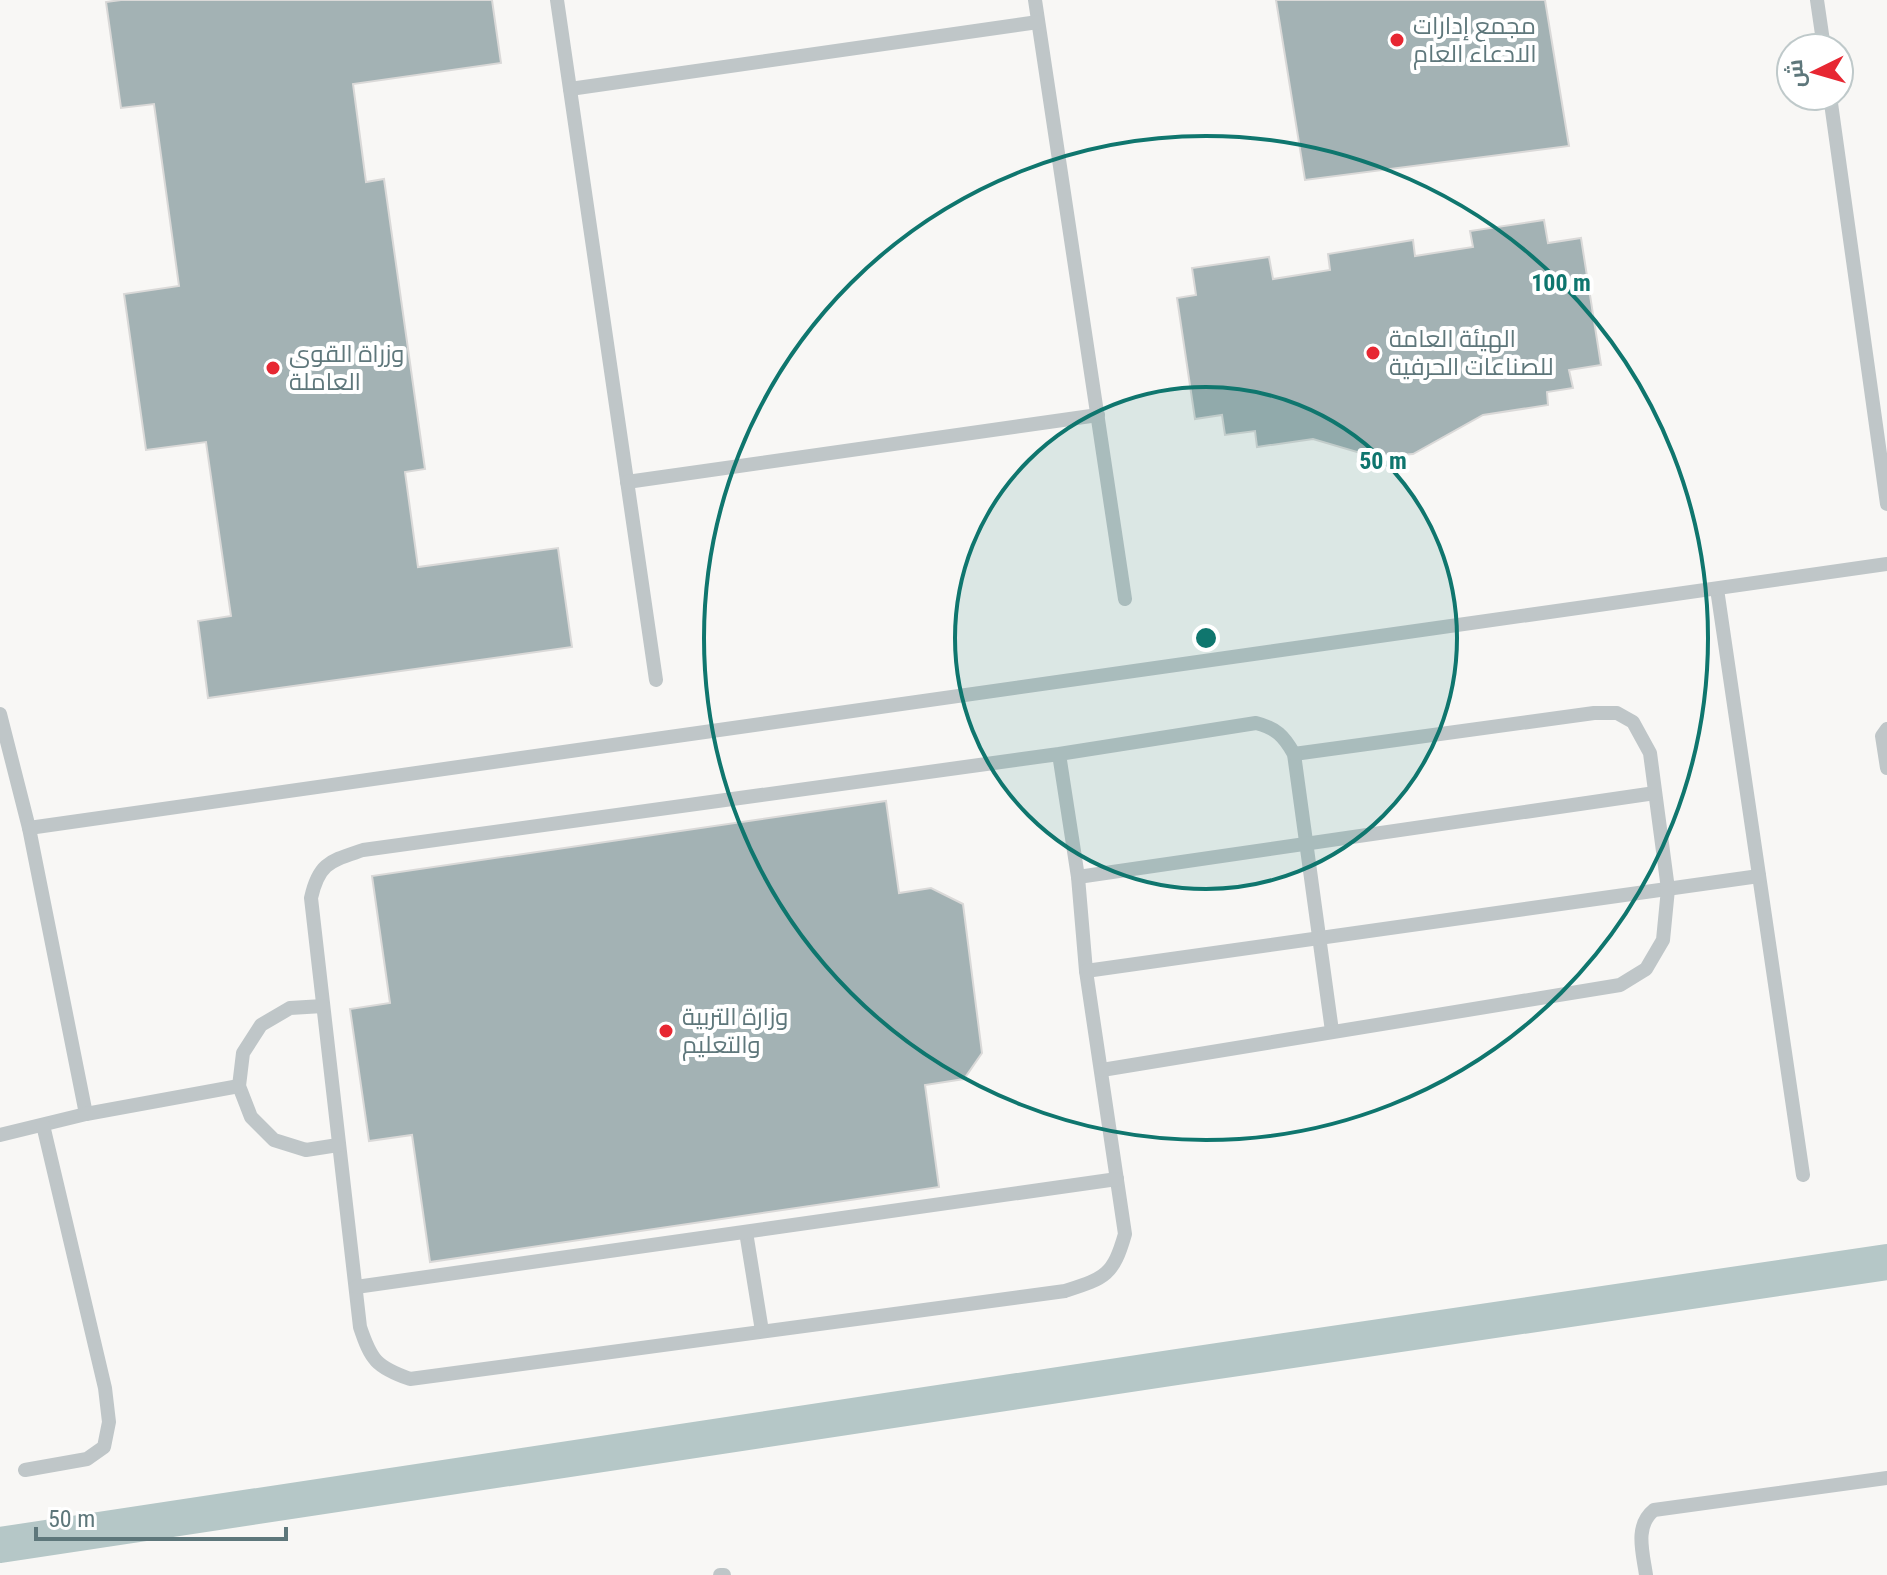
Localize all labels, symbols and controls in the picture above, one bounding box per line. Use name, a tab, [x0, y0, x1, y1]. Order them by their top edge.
place label: مجمع إدارات الادعاء العام	[1413, 12, 1537, 70]
marker: مجمع إدارات الادعاء العام	[1388, 31, 1406, 49]
north arrow	[1775, 32, 1855, 112]
text: ش	[1782, 58, 1810, 89]
text: 100 m	[1531, 269, 1591, 297]
place label: الهيئة العامة للصناعات الحرفية	[1389, 325, 1554, 381]
place label: وزراة القوى العاملة	[289, 340, 404, 396]
marker: الهيئة العامة للصناعات الحرفية	[1364, 344, 1382, 362]
marker: وزراة القوى العاملة	[264, 359, 282, 377]
text: 50 m	[1359, 447, 1407, 475]
centre of rings	[1192, 624, 1220, 652]
place label: وزارة التربية والتعليم	[682, 1003, 788, 1061]
marker: وزارة التربية والتعليم	[657, 1022, 675, 1040]
scale bar	[36, 1491, 286, 1541]
text: 50 m	[48, 1505, 95, 1533]

